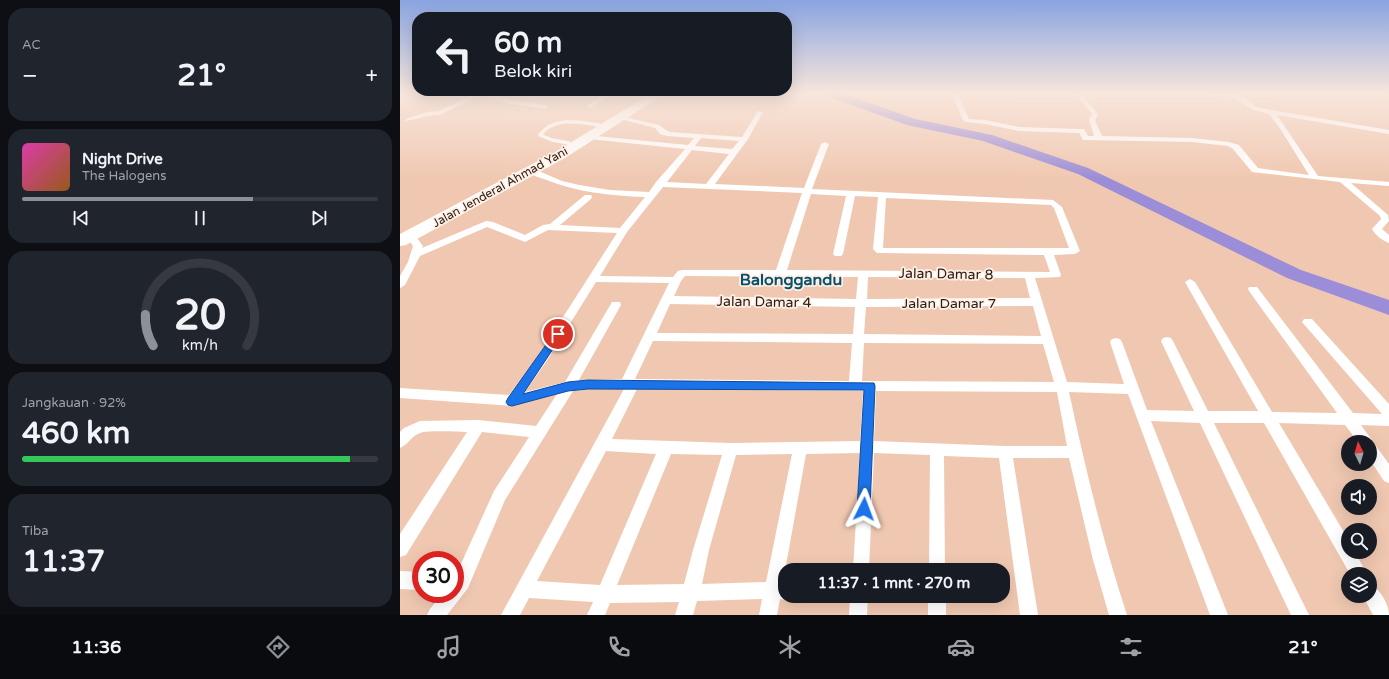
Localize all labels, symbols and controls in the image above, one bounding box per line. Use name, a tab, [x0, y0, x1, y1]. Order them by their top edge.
text: 60 m	[494, 26, 562, 60]
icon: left	[428, 28, 480, 80]
text: AC	[22, 37, 41, 53]
text: 21°	[177, 57, 226, 94]
text: Belok kiri	[494, 60, 572, 82]
text: −	[22, 63, 38, 89]
text: +	[366, 63, 378, 89]
street label: Jalan Jenderal Ahmad Yani	[430, 144, 570, 230]
text: Night Drive	[82, 150, 163, 168]
text: The Halogens	[82, 168, 166, 184]
icon: previous	[70, 207, 92, 229]
icon: pause	[189, 207, 211, 229]
icon: next	[308, 207, 330, 229]
street label: Jalan Damar 8	[899, 265, 994, 283]
district label: Balonggandu	[740, 270, 842, 290]
text: 20	[174, 290, 226, 340]
street label: Jalan Damar 4	[717, 293, 812, 311]
street label: Jalan Damar 7	[902, 295, 996, 312]
pin	[541, 317, 575, 351]
icon: arrive	[547, 323, 569, 345]
text: km/h	[182, 336, 218, 353]
text: Jangkauan · 92%	[22, 395, 126, 411]
text: 460 km	[22, 415, 130, 452]
north arrow	[1341, 435, 1377, 471]
map controls	[1341, 435, 1377, 603]
button: sound	[1341, 479, 1377, 515]
position arrow	[843, 488, 885, 530]
text: Tiba	[22, 523, 49, 539]
button: search	[1341, 523, 1377, 559]
text: 11:37	[22, 543, 105, 580]
speed limit sign: 30	[412, 551, 464, 603]
button: layers	[1341, 567, 1377, 603]
text: 11:37 · 1 mnt · 270 m	[818, 574, 970, 592]
icon: directions	[264, 633, 292, 661]
icon: music	[435, 633, 463, 661]
icon: phone	[605, 633, 633, 661]
icon: climate	[776, 633, 804, 661]
icon: car	[947, 633, 975, 661]
icon: filters	[1117, 633, 1145, 661]
text: 11:36	[71, 636, 121, 658]
text: 21°	[1288, 636, 1318, 658]

